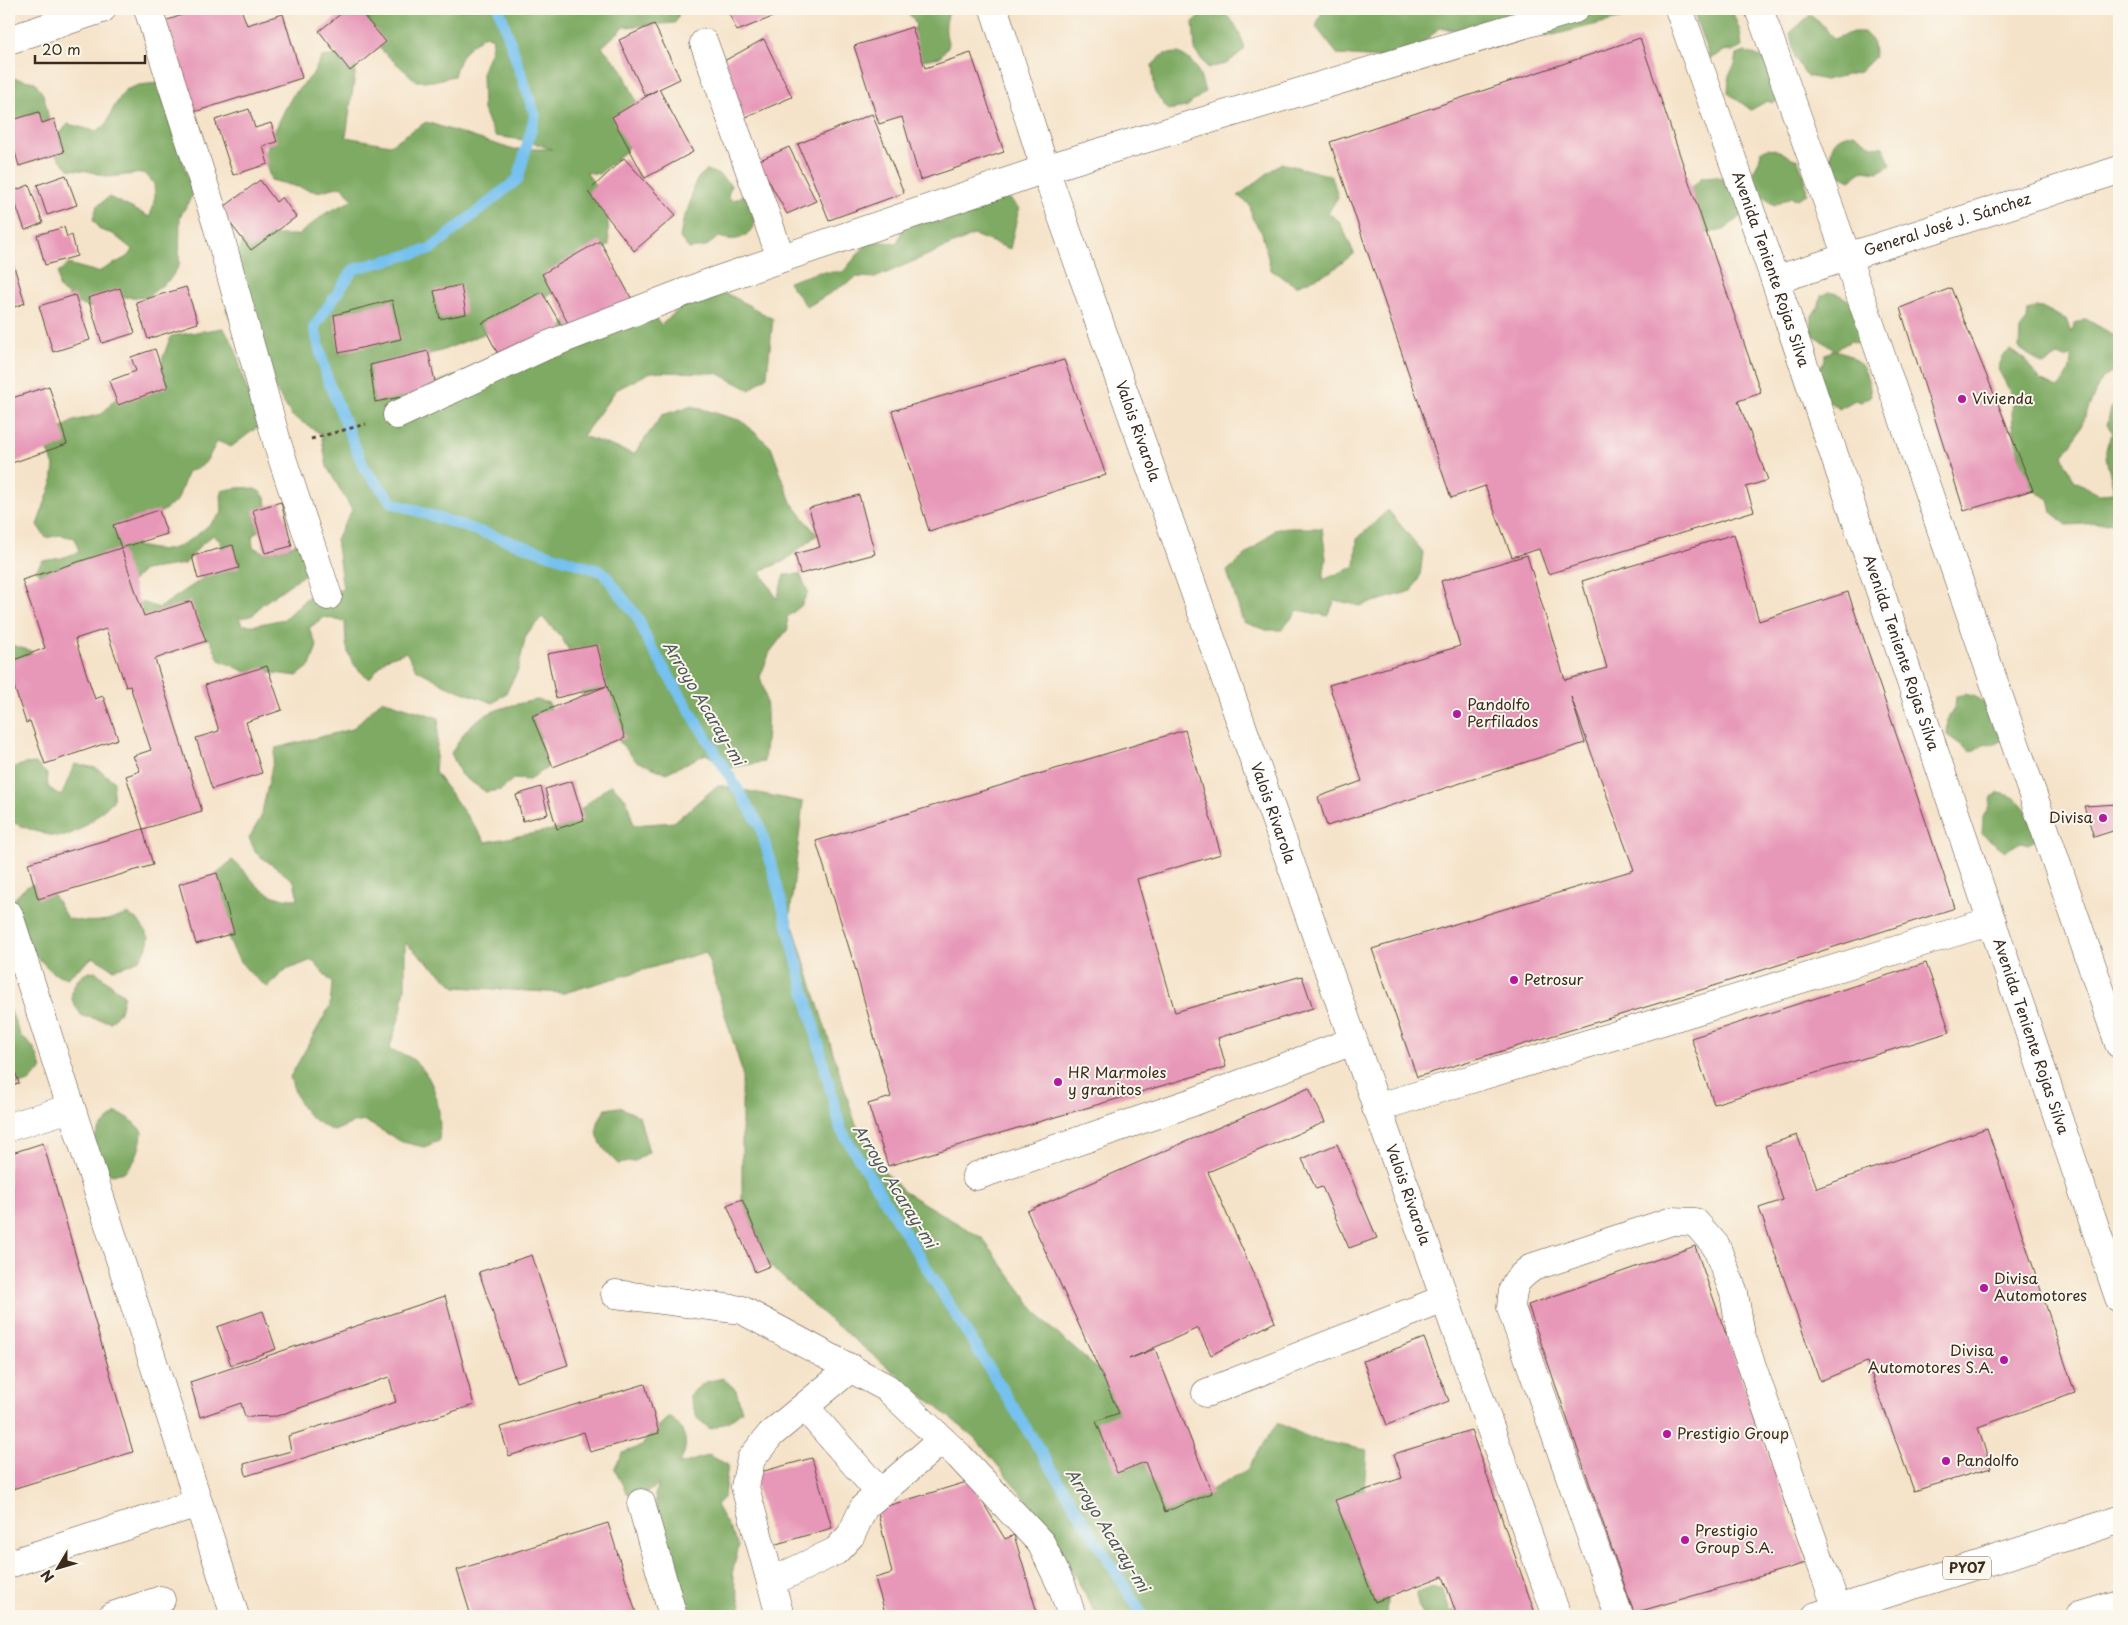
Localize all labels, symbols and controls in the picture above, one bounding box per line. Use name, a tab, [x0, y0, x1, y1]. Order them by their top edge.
scale bar	[35, 32, 145, 64]
text: 20 m	[42, 37, 81, 60]
street label: Avenida Teniente Rojas Silva	[1727, 168, 1817, 371]
street label: General José J. Sánchez	[1860, 186, 2034, 261]
street label: Valois Rivarola	[1111, 377, 1168, 485]
place label: Vivienda	[1972, 386, 2033, 409]
marker: Vivienda	[1956, 393, 1968, 405]
street label: Avenida Teniente Rojas Silva	[1859, 551, 1946, 754]
water label: Arroyo Acaray-mi	[658, 636, 753, 772]
place label: Pandolfo Perfilados	[1467, 692, 1538, 732]
marker: Pandolfo Perfilados	[1451, 708, 1463, 720]
street label: Valois Rivarola	[1246, 759, 1303, 867]
place label: Divisa	[2049, 805, 2094, 828]
marker: Divisa	[2097, 812, 2109, 824]
street label: Avenida Teniente Rojas Silva	[1988, 935, 2076, 1138]
place label: Petrosur	[1524, 967, 1584, 990]
marker: Petrosur	[1508, 974, 1520, 986]
place label: HR Marmoles y granitos	[1068, 1060, 1166, 1100]
marker: HR Marmoles y granitos	[1052, 1076, 1064, 1088]
water label: Arroyo Acaray-mi	[848, 1119, 945, 1254]
street label: Valois Rivarola	[1381, 1141, 1438, 1249]
place label: Divisa Automotores	[1994, 1266, 2087, 1306]
marker: Divisa Automotores	[1978, 1282, 1990, 1294]
place label: Divisa Automotores S.A.	[1868, 1338, 1995, 1378]
marker: Divisa Automotores S.A.	[1998, 1354, 2010, 1366]
place label: Prestigio Group	[1677, 1421, 1789, 1444]
marker: Prestigio Group	[1661, 1428, 1673, 1440]
place label: Pandolfo	[1956, 1448, 2019, 1471]
marker: Pandolfo	[1940, 1455, 1952, 1467]
water label: Arroyo Acaray-mi	[1061, 1463, 1158, 1598]
place label: Prestigio Group S.A.	[1695, 1518, 1774, 1558]
marker: Prestigio Group S.A.	[1679, 1534, 1691, 1546]
north arrow	[32, 1542, 82, 1592]
road number: PY07	[1943, 1556, 1991, 1580]
text: N	[36, 1565, 59, 1587]

